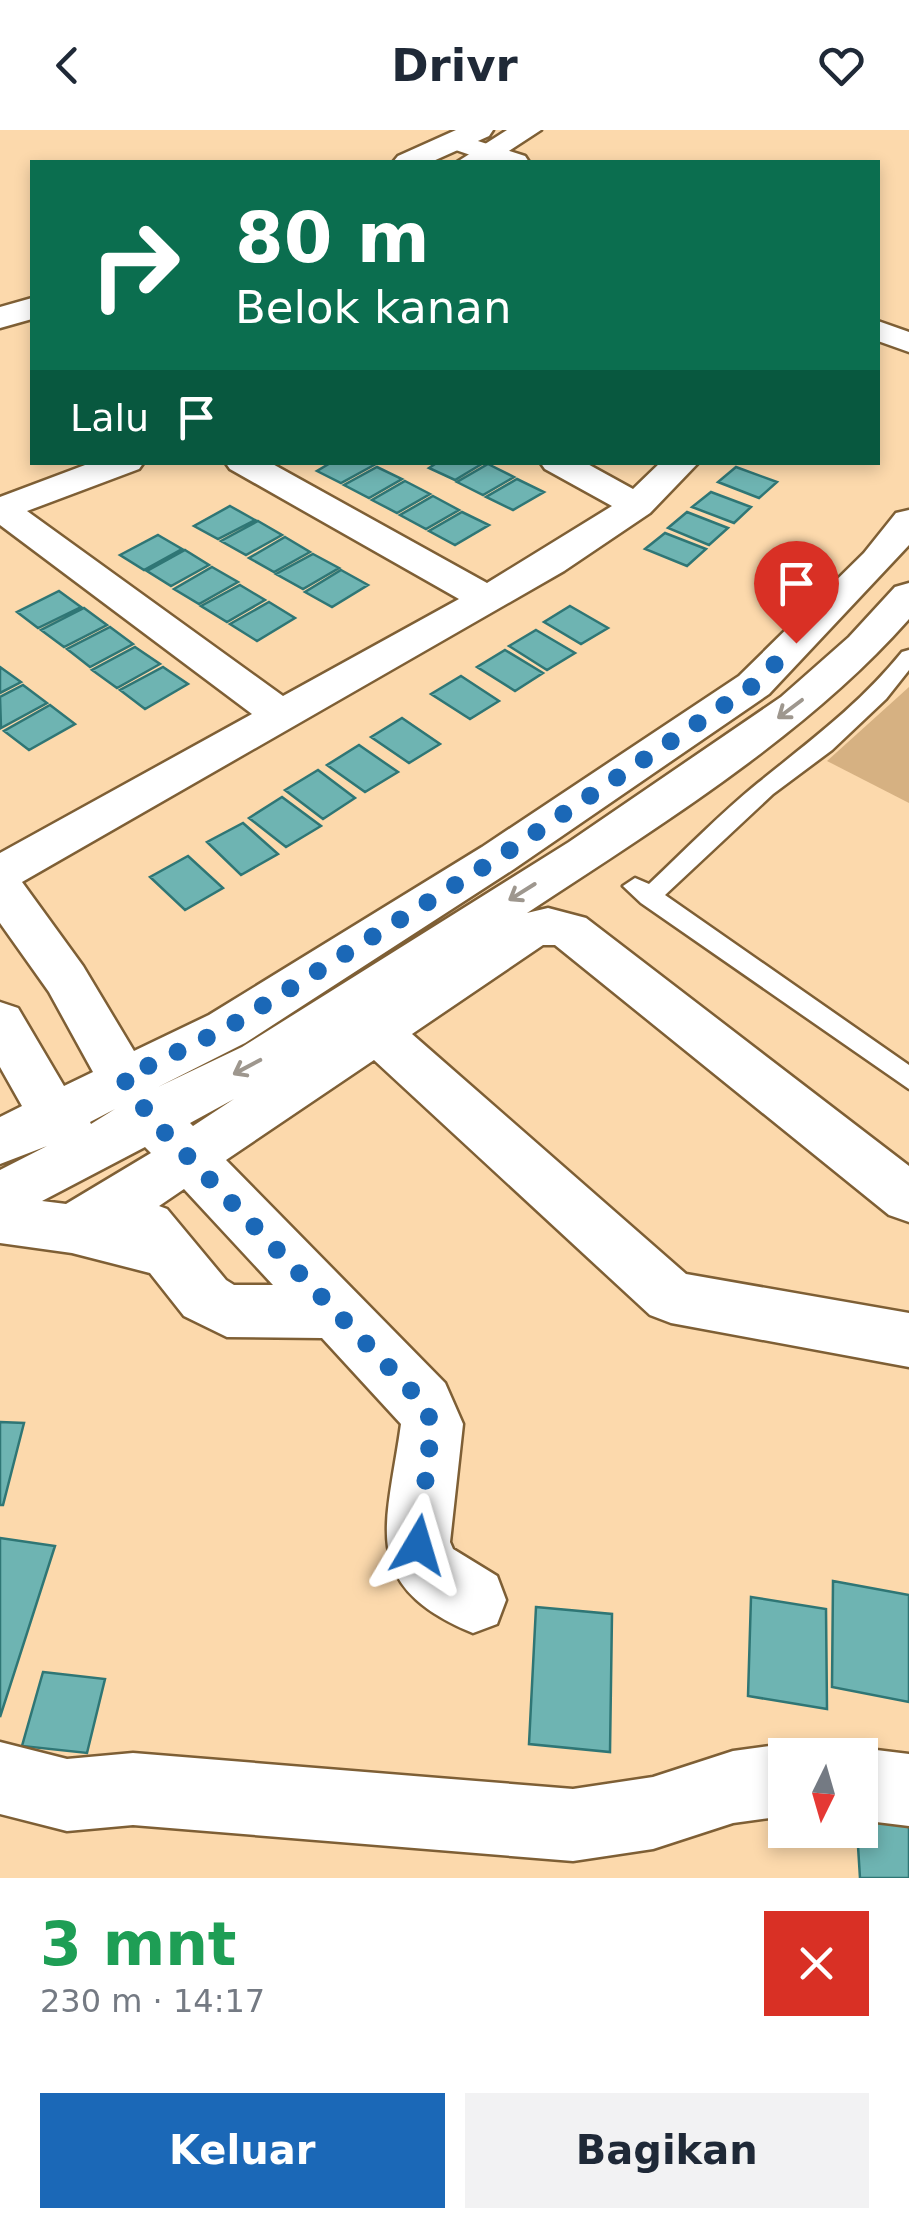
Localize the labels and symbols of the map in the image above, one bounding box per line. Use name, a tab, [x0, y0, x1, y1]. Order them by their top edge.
pin	[754, 541, 839, 644]
one-way arrow	[777, 699, 804, 720]
one-way arrow	[508, 882, 536, 903]
one-way arrow	[233, 1058, 263, 1077]
position arrow	[366, 1493, 470, 1597]
north arrow	[768, 1738, 878, 1848]

